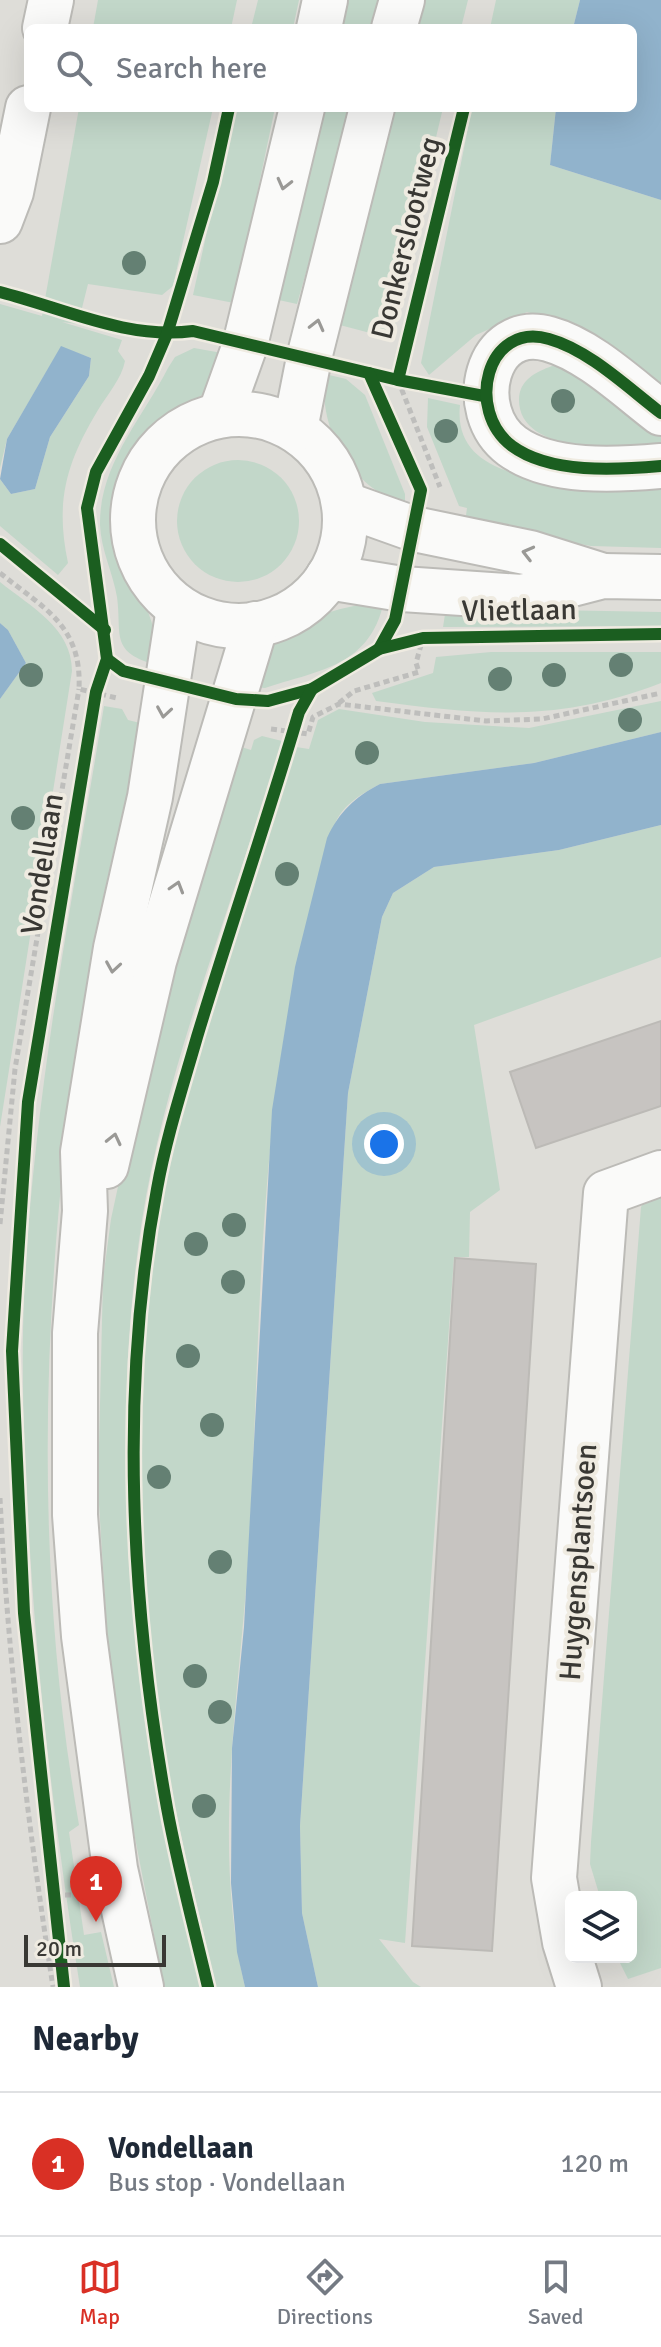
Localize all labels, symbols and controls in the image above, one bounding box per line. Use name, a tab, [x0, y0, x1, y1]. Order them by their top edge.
search box	[24, 24, 637, 112]
icon: search	[52, 46, 96, 90]
text: Search here	[116, 50, 267, 87]
street label: Donkerslootweg	[363, 133, 450, 343]
one-way arrow	[276, 176, 293, 190]
one-way arrow	[307, 319, 324, 333]
one-way arrow	[522, 546, 536, 563]
street label: Vlietlaan	[461, 591, 577, 630]
one-way arrow	[157, 706, 174, 719]
street label: Vondellaan	[13, 791, 72, 937]
one-way arrow	[168, 881, 184, 895]
one-way arrow	[105, 960, 122, 974]
your location	[364, 1124, 404, 1164]
one-way arrow	[105, 1133, 122, 1147]
street label: Huygensplantsoen	[552, 1442, 605, 1682]
pin: 1	[70, 1856, 122, 1922]
map controls	[565, 1891, 637, 1963]
button: layers	[565, 1891, 637, 1963]
scale bar	[24, 1931, 166, 1967]
text: 20 m	[36, 1935, 82, 1962]
text: Nearby	[32, 2018, 139, 2060]
text: Vondellaan	[108, 2130, 254, 2167]
text: 1	[51, 2148, 65, 2180]
text: 120 m	[560, 2148, 629, 2180]
text: Bus stop · Vondellaan	[108, 2167, 346, 2199]
tab: Map	[78, 2255, 122, 2330]
tab: Directions	[277, 2255, 373, 2330]
tab: Saved	[528, 2255, 583, 2330]

